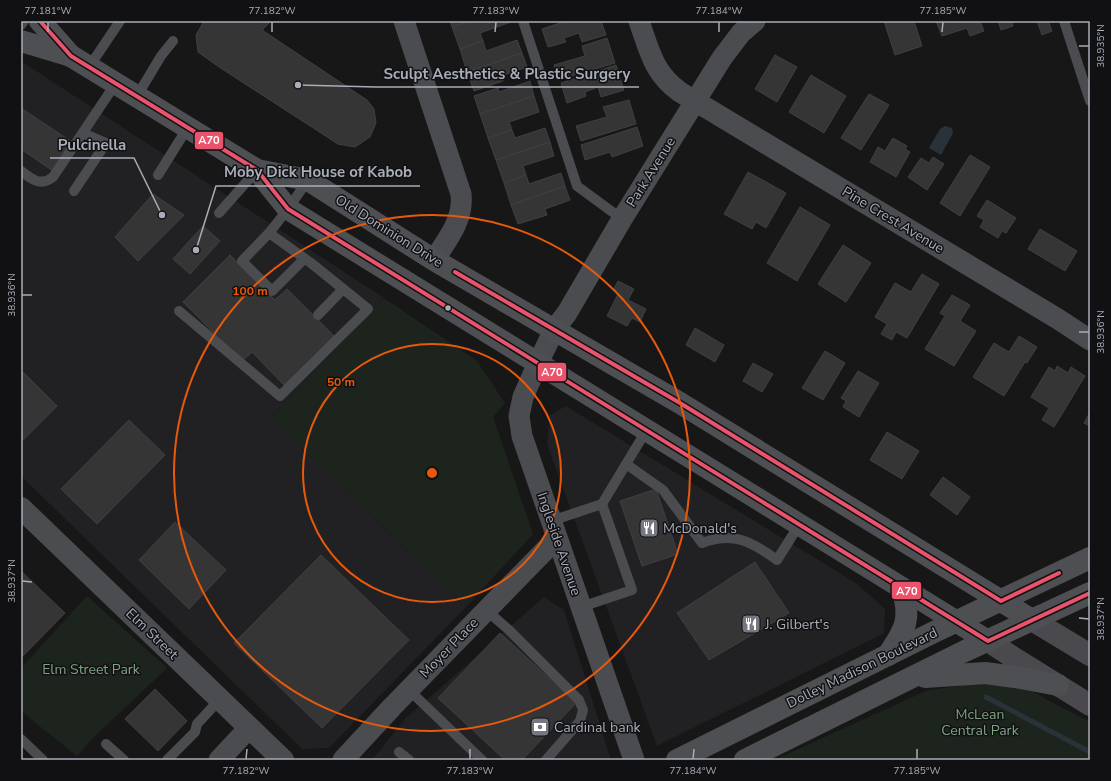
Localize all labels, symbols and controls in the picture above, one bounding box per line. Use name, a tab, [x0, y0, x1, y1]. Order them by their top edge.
text: 77.181°W	[24, 4, 72, 18]
text: 77.182°W	[248, 4, 296, 18]
text: 77.183°W	[472, 4, 520, 18]
text: 77.184°W	[695, 4, 743, 18]
text: 77.185°W	[919, 4, 967, 18]
text: 38.935°N	[1094, 24, 1108, 68]
callout: Sculpt Aesthetics & Plastic Surgery	[376, 60, 639, 87]
text: Sculpt Aesthetics & Plastic Surgery	[384, 64, 631, 84]
callout: Pulcinella	[50, 131, 134, 158]
line badge: A70	[194, 131, 224, 150]
text: A70	[198, 133, 220, 148]
street label: Park Avenue	[622, 133, 680, 211]
text: Pulcinella	[58, 135, 126, 155]
callout: Moby Dick House of Kabob	[216, 159, 420, 186]
text: Moby Dick House of Kabob	[224, 162, 412, 182]
street label: Pine Crest Avenue	[839, 182, 947, 258]
street label: Old Dominion Drive	[332, 190, 446, 272]
text: 38.936°N	[5, 273, 19, 317]
text: 100 m	[232, 283, 268, 299]
unlabelled marker	[443, 303, 453, 313]
text: 38.936°N	[1094, 310, 1108, 354]
line badge: A70	[537, 362, 567, 382]
text: A70	[541, 365, 563, 380]
text: 50 m	[327, 374, 355, 390]
centre of rings	[425, 466, 439, 480]
street label: Ingleside Avenue	[532, 490, 586, 598]
restaurant icon: McDonald's	[638, 517, 660, 539]
place label: McDonald's	[663, 519, 737, 538]
text: 38.937°N	[5, 559, 19, 603]
line badge: A70	[891, 581, 922, 600]
text: A70	[896, 584, 918, 599]
text: 38.937°N	[1094, 597, 1108, 641]
street label: Elm Street	[122, 604, 182, 664]
restaurant icon: J. Gilbert's	[740, 613, 762, 635]
street label: Moyer Place	[415, 614, 483, 682]
place label: J. Gilbert's	[764, 615, 830, 634]
street label: Dolley Madison Boulevard	[783, 623, 941, 713]
park label: Elm Street Park	[42, 660, 141, 679]
park label: McLean Central Park	[941, 705, 1020, 740]
bank icon: Cardinal bank	[529, 716, 551, 738]
place label: Cardinal bank	[554, 718, 642, 737]
text: 77.182°W	[222, 764, 270, 778]
text: 77.183°W	[446, 764, 494, 778]
text: 77.184°W	[669, 764, 717, 778]
text: 77.185°W	[893, 764, 941, 778]

